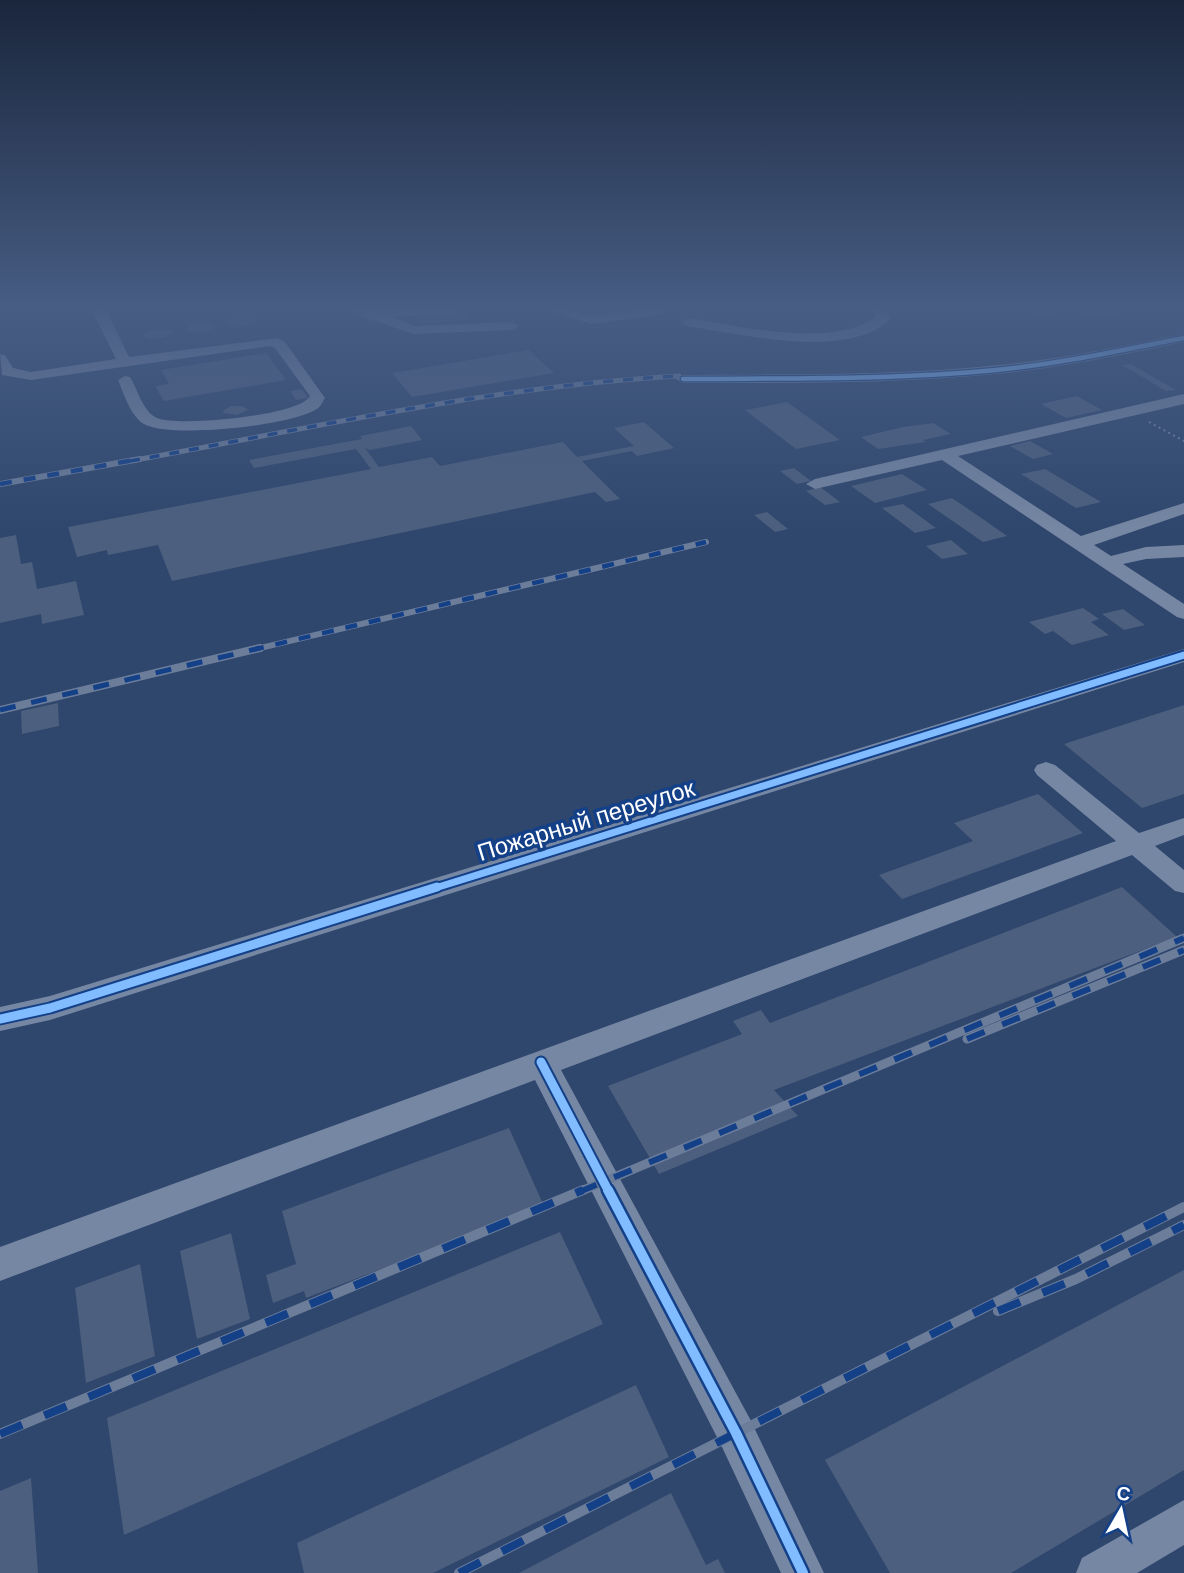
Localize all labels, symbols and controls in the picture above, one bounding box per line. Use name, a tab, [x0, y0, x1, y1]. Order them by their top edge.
street label: Пожарный переулок	[474, 772, 699, 868]
north arrow	[1086, 1475, 1156, 1545]
text: С	[1115, 1480, 1133, 1507]

